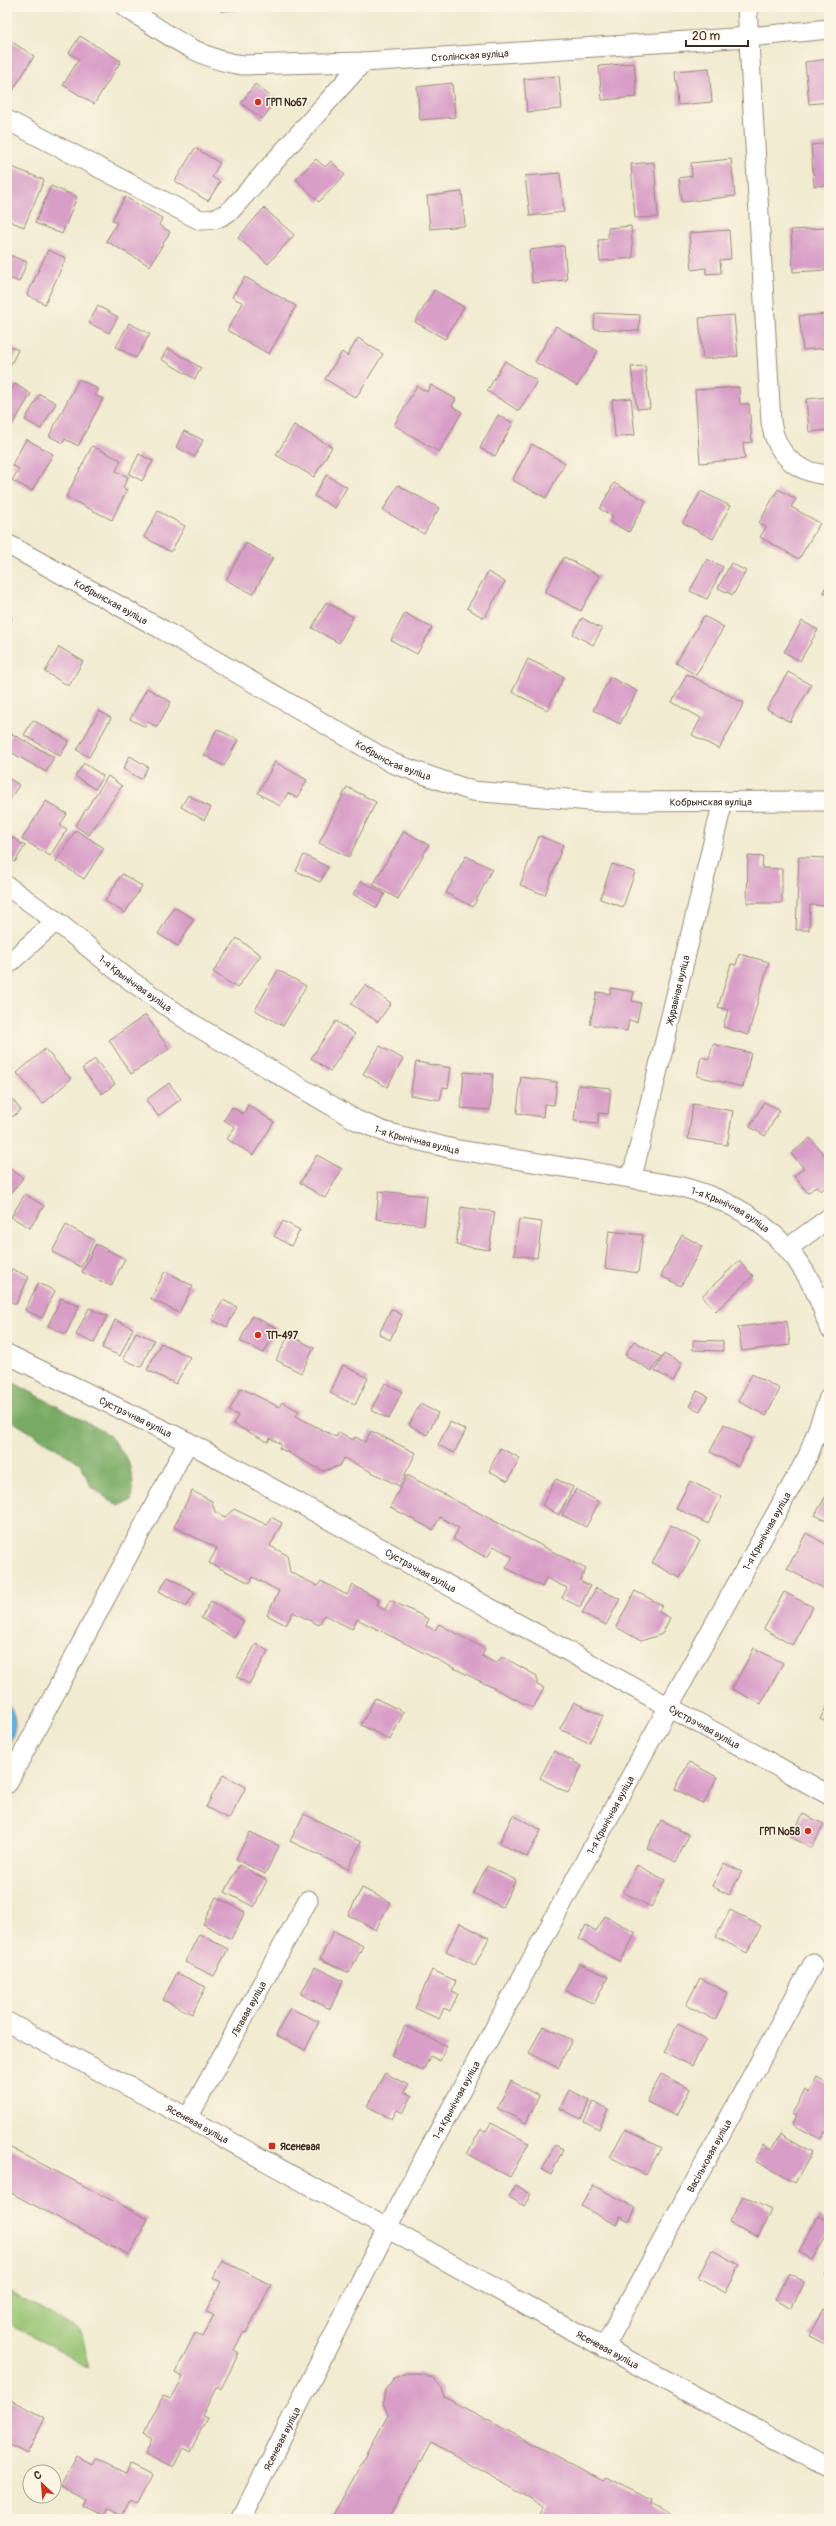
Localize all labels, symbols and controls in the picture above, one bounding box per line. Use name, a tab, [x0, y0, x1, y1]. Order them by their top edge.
scale bar	[686, 22, 748, 48]
text: 20 m	[692, 29, 721, 44]
street label: Столінская вуліца	[431, 48, 509, 65]
marker: ГРП №67	[253, 97, 263, 107]
place label: ГРП №67	[266, 97, 308, 109]
street label: Кобрынская вуліца	[72, 577, 150, 628]
street label: Кобрынская вуліца	[353, 738, 433, 783]
street label: Кобрынская вуліца	[670, 796, 752, 809]
street label: 1-я Крынічная вуліца	[96, 953, 174, 1015]
street label: Журавіная вуліца	[664, 954, 693, 1027]
street label: 1-я Крынічная вуліца	[372, 1123, 460, 1157]
street label: 1-я Крынічная вуліца	[689, 1185, 772, 1235]
marker: ТП-497	[253, 1330, 263, 1340]
place label: ТП-497	[265, 1330, 299, 1342]
street label: Сустрэчная вуліца	[97, 1395, 174, 1440]
street label: 1-я Крынічная вуліца	[741, 1490, 794, 1573]
street label: Сустрэчная вуліца	[383, 1547, 458, 1596]
street label: Сустрэчная вуліца	[667, 1703, 742, 1752]
street label: 1-я Крынічная вуліца	[585, 1774, 637, 1857]
place label: ГРП №58	[759, 1826, 800, 1838]
marker: ГРП №58	[803, 1826, 813, 1836]
street label: Ліпавая вуліца	[229, 1979, 269, 2040]
street label: 1-я Крынічная вуліца	[431, 2059, 483, 2142]
street label: Ясеневая вуліца	[164, 2103, 231, 2146]
street label: Васільковая вуліца	[685, 2117, 734, 2195]
marker: Ясеневая	[267, 2141, 277, 2151]
place label: Ясеневая	[280, 2141, 320, 2153]
street label: Ясеневая вуліца	[574, 2328, 641, 2372]
street label: Ясеневая вуліца	[261, 2405, 303, 2473]
north arrow	[22, 2464, 62, 2504]
text: С	[32, 2468, 44, 2483]

